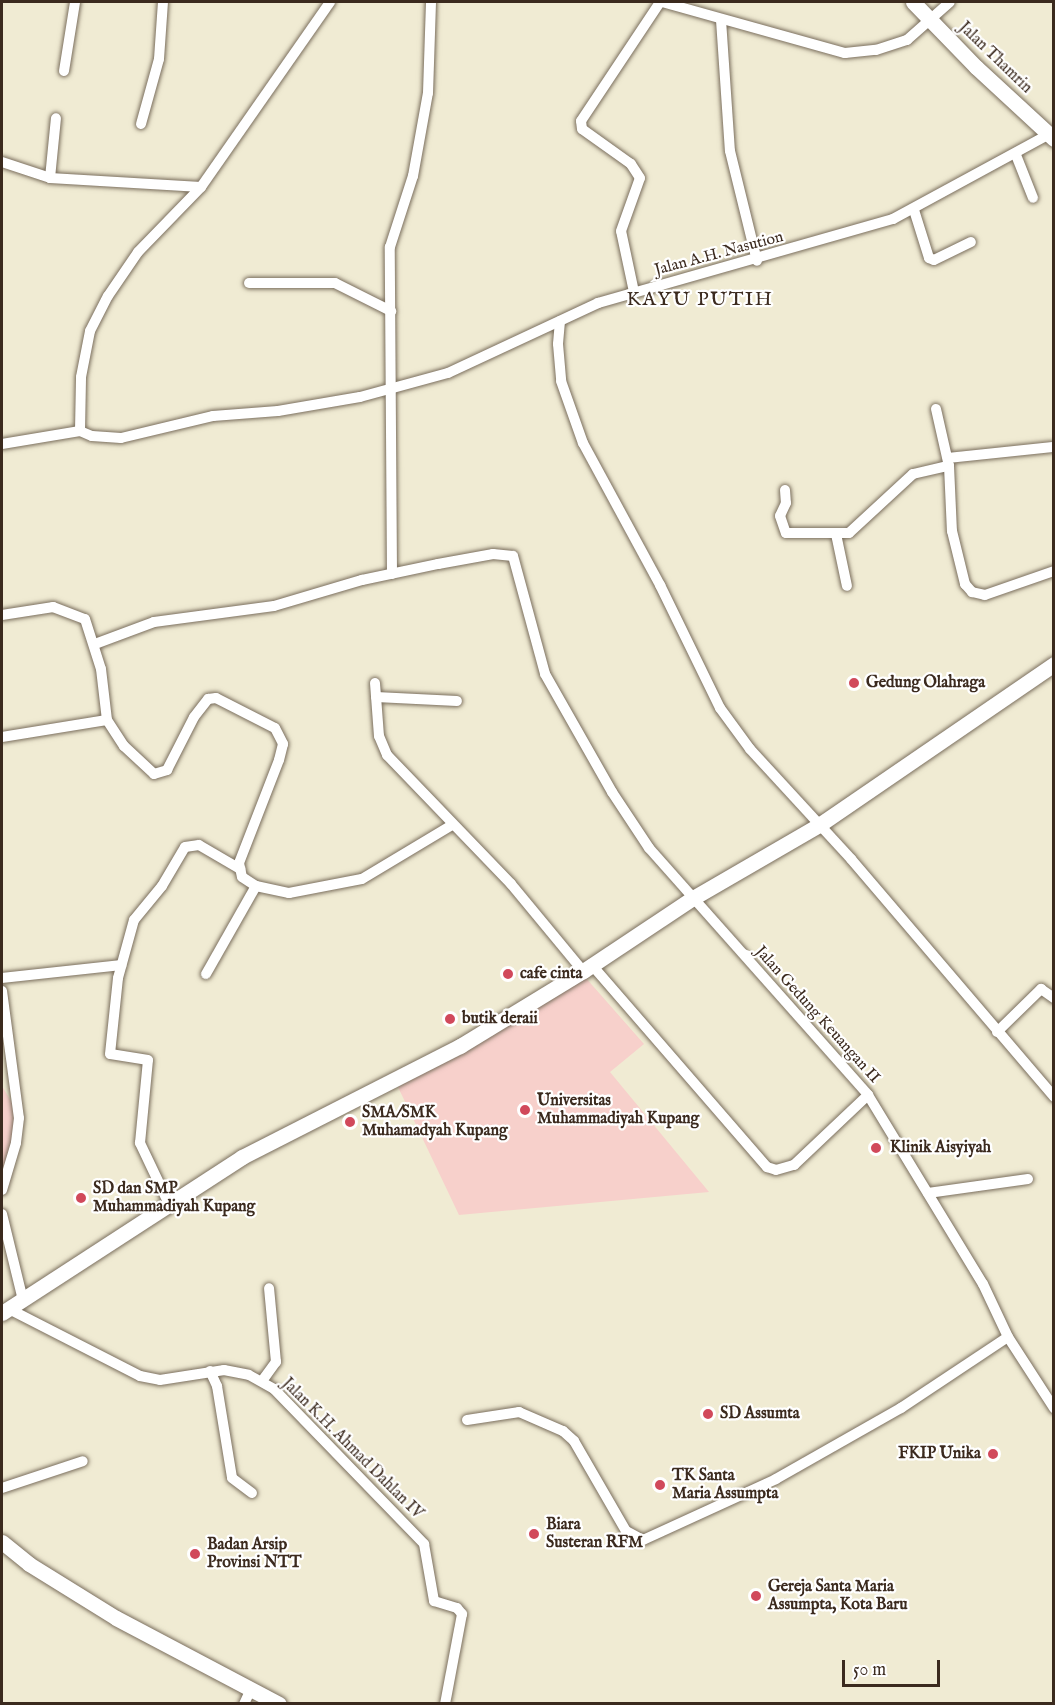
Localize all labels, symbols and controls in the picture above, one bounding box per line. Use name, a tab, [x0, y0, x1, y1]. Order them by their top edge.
street label: Jalan Thamrin	[954, 18, 1036, 98]
street label: Jalan A.H. Nasution	[652, 228, 786, 280]
district label: KAYU PUTIH	[626, 287, 774, 311]
place label: Gedung Olahraga	[866, 673, 985, 693]
marker: Gedung Olahraga	[847, 676, 861, 690]
street label: Jalan Gedung Keuangan II	[750, 942, 884, 1088]
place label: cafe cinta	[520, 964, 582, 984]
marker: cafe cinta	[501, 967, 515, 981]
place label: butik deraii	[462, 1009, 538, 1029]
marker: butik deraii	[443, 1012, 457, 1026]
place label: Universitas Muhammadiyah Kupang	[537, 1091, 699, 1129]
place label: SMA/SMK Muhamadyah Kupang	[362, 1103, 508, 1141]
marker: Universitas Muhammadiyah Kupang	[518, 1103, 532, 1117]
marker: SMA/SMK Muhamadyah Kupang	[343, 1115, 357, 1129]
place label: Klinik Aisyiyah	[890, 1138, 991, 1158]
marker: Klinik Aisyiyah	[867, 1139, 885, 1157]
place label: SD dan SMP Muhammadiyah Kupang	[93, 1179, 255, 1217]
marker: SD dan SMP Muhammadiyah Kupang	[74, 1191, 88, 1205]
street label: Jalan K.H. Ahmad Dahlan IV	[277, 1374, 427, 1524]
place label: SD Assumta	[720, 1404, 800, 1424]
marker: SD Assumta	[701, 1407, 715, 1421]
place label: FKIP Unika	[898, 1444, 981, 1464]
marker: FKIP Unika	[986, 1447, 1000, 1461]
place label: TK Santa Maria Assumpta	[672, 1466, 778, 1504]
marker: TK Santa Maria Assumpta	[653, 1478, 667, 1492]
place label: Biara Susteran RFM	[546, 1515, 643, 1553]
marker: Biara Susteran RFM	[527, 1527, 541, 1541]
place label: Badan Arsip Provinsi NTT	[207, 1535, 301, 1573]
marker: Badan Arsip Provinsi NTT	[188, 1547, 202, 1561]
place label: Gereja Santa Maria Assumpta, Kota Baru	[768, 1577, 908, 1615]
marker: Gereja Santa Maria Assumpta, Kota Baru	[749, 1589, 763, 1603]
scale bar	[845, 1648, 942, 1686]
text: 50 m	[853, 1659, 886, 1682]

